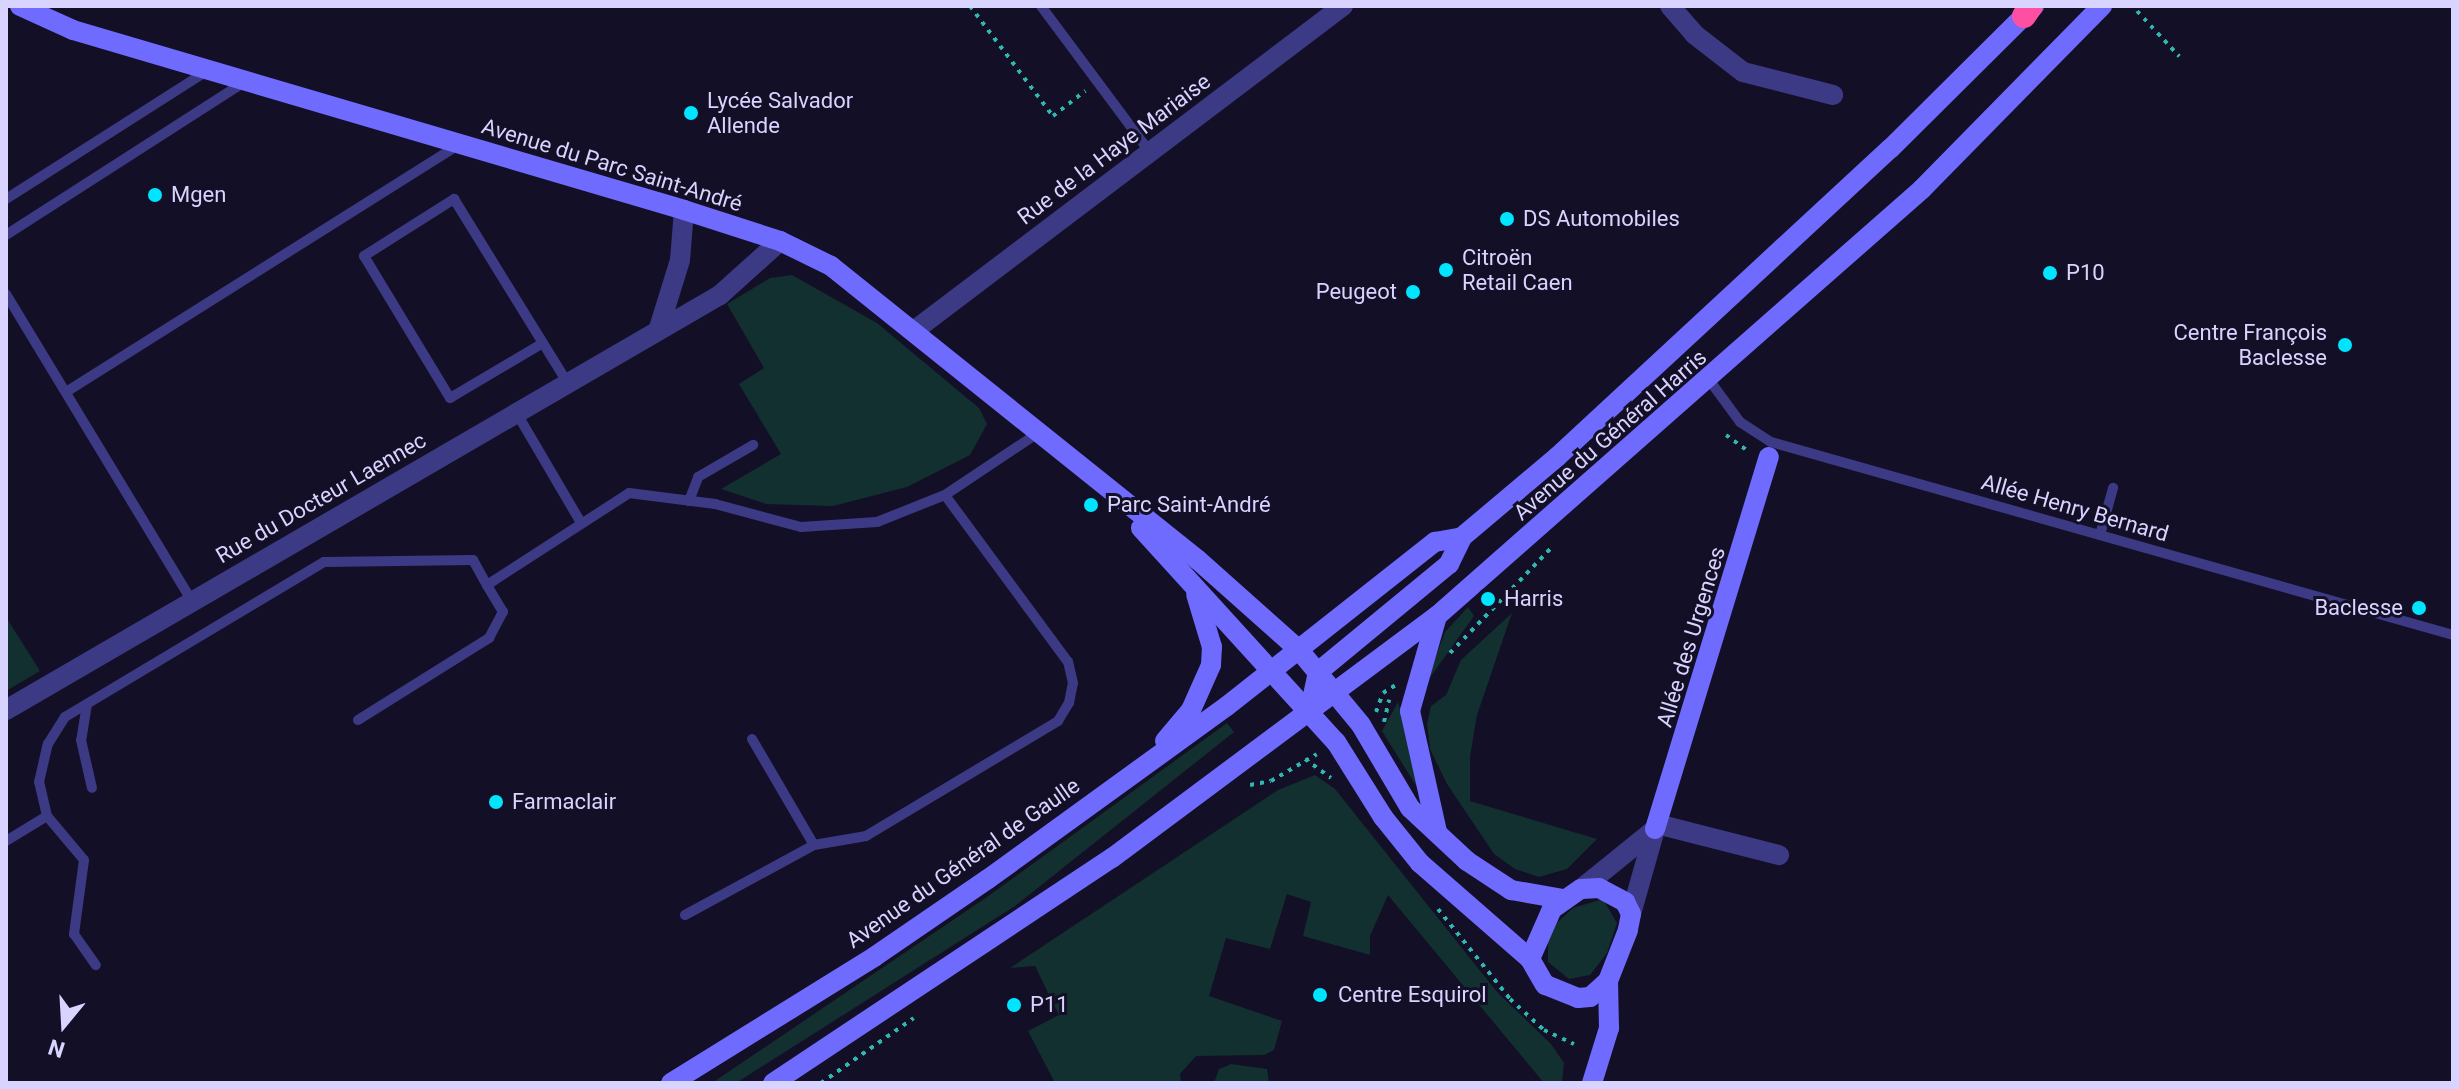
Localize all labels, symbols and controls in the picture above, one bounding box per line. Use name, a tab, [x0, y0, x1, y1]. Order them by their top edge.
street label: Rue de la Haye Mariaise	[1012, 68, 1216, 230]
place label: Lycée Salvador Allende	[707, 87, 853, 138]
marker: Lycée Salvador Allende	[682, 104, 700, 122]
street label: Avenue du Parc Saint-André	[479, 113, 745, 217]
place label: Mgen	[171, 182, 226, 208]
marker: Mgen	[146, 186, 164, 204]
place label: DS Automobiles	[1523, 206, 1680, 232]
marker: DS Automobiles	[1498, 210, 1516, 228]
place label: Citroën Retail Caen	[1462, 244, 1573, 296]
place label: P10	[2066, 260, 2105, 286]
marker: Citroën Retail Caen	[1437, 261, 1455, 279]
marker: P10	[2041, 264, 2059, 282]
place label: Peugeot	[1316, 279, 1397, 305]
marker: Peugeot	[1404, 283, 1422, 301]
place label: Centre François Baclesse	[2174, 319, 2327, 370]
marker: Centre François Baclesse	[2334, 334, 2356, 356]
street label: Avenue du Général Harris	[1508, 344, 1712, 526]
street label: Rue du Docteur Laennec	[211, 427, 431, 569]
street label: Allée Henry Bernard	[1978, 469, 2172, 547]
place label: Parc Saint-André	[1107, 492, 1271, 518]
marker: Parc Saint-André	[1082, 496, 1100, 514]
street label: Allée des Urgences	[1651, 544, 1731, 730]
place label: Harris	[1504, 586, 1563, 612]
marker: Harris	[1479, 590, 1497, 608]
place label: Baclesse	[2314, 595, 2403, 621]
marker: Baclesse	[2410, 599, 2428, 617]
street label: Avenue du Général de Gaulle	[841, 772, 1085, 954]
place label: Farmaclair	[512, 789, 616, 815]
marker: Farmaclair	[487, 793, 505, 811]
place label: Centre Esquirol	[1338, 982, 1487, 1008]
marker: Centre Esquirol	[1309, 984, 1331, 1006]
north arrow	[24, 985, 104, 1065]
place label: P11	[1030, 992, 1069, 1018]
marker: P11	[1005, 996, 1023, 1014]
text: N	[45, 1034, 68, 1063]

